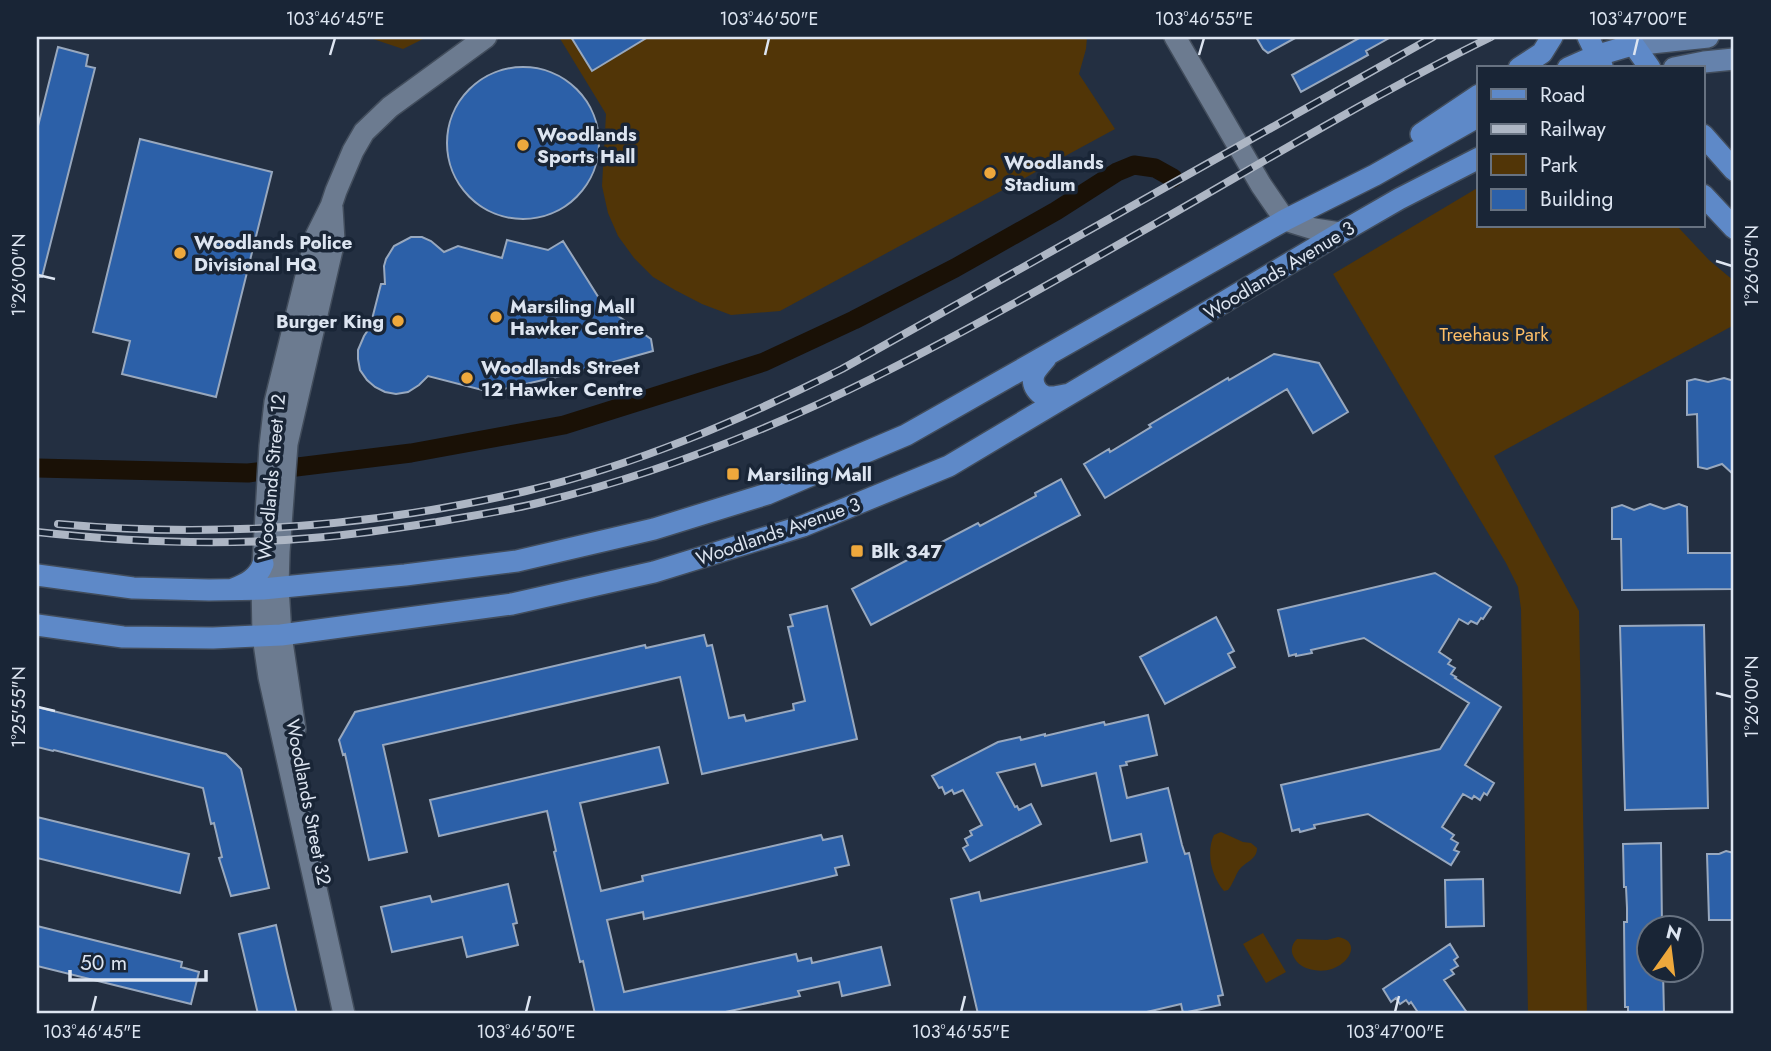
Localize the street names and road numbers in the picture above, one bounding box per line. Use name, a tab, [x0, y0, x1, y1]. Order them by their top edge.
street label: Woodlands Avenue 3	[1199, 215, 1360, 326]
street label: Woodlands Street 12	[251, 393, 292, 561]
street label: Woodlands Avenue 3	[693, 491, 864, 572]
street label: Woodlands Street 32	[279, 717, 338, 888]

